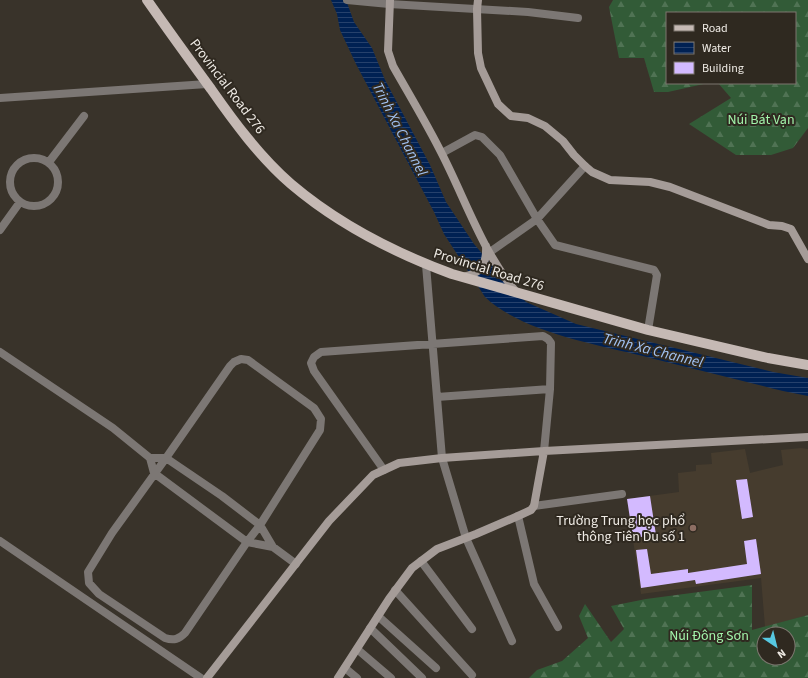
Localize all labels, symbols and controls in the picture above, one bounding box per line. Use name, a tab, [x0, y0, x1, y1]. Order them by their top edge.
legend	[666, 12, 796, 84]
text: Road	[702, 20, 728, 37]
street label: Provincial Road 276	[185, 35, 270, 138]
text: Water	[702, 40, 732, 57]
text: Building	[702, 60, 744, 77]
water label: Trinh Xa Channel	[367, 79, 432, 180]
park label: Núi Bát Vạn	[727, 110, 795, 130]
street label: Provincial Road 276	[431, 244, 547, 296]
water label: Trinh Xa Channel	[600, 328, 706, 373]
place label: Trường Trung học phổ thông Tiên Du số 1	[556, 511, 685, 547]
marker: Trường Trung học phổ thông Tiên Du số 1	[688, 523, 698, 533]
park label: Núi Đông Sơn	[669, 626, 749, 646]
north arrow	[756, 626, 796, 666]
text: N	[774, 646, 789, 662]

